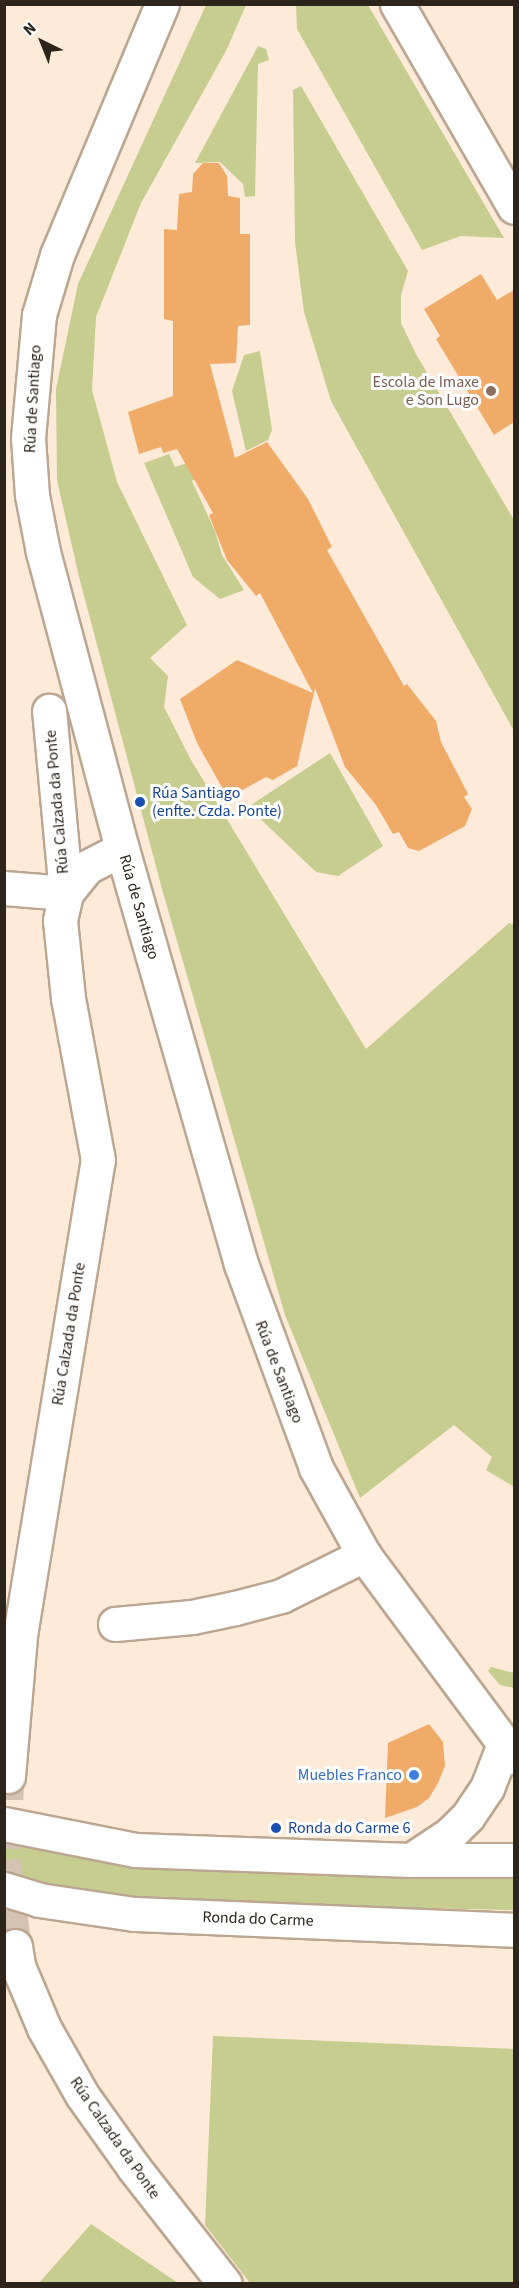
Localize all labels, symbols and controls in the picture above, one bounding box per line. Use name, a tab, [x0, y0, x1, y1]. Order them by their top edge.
north arrow	[12, 12, 72, 72]
text: N	[18, 17, 41, 41]
street label: Rúa de Santiago	[21, 344, 45, 454]
place label: Escola de Imaxe e Son Lugo	[373, 372, 479, 410]
marker: Escola de Imaxe e Son Lugo	[484, 384, 498, 398]
street label: Rúa Calzada da Ponte	[41, 729, 73, 875]
place label: Rúa Santiago (enfte. Czda. Ponte)	[152, 783, 282, 821]
marker: Rúa Santiago (enfte. Czda. Ponte)	[133, 795, 147, 809]
street label: Rúa de Santiago	[115, 852, 163, 962]
street label: Rúa Calzada da Ponte	[48, 1261, 90, 1407]
street label: Rúa de Santiago	[251, 1318, 307, 1426]
place label: Muebles Franco	[298, 1765, 402, 1785]
marker: Muebles Franco	[407, 1768, 421, 1782]
place label: Ronda do Carme 6	[288, 1818, 410, 1838]
marker: Ronda do Carme 6	[269, 1821, 283, 1835]
street label: Ronda do Carme	[202, 1907, 314, 1931]
street label: Rúa Calzada da Ponte	[66, 2073, 164, 2203]

